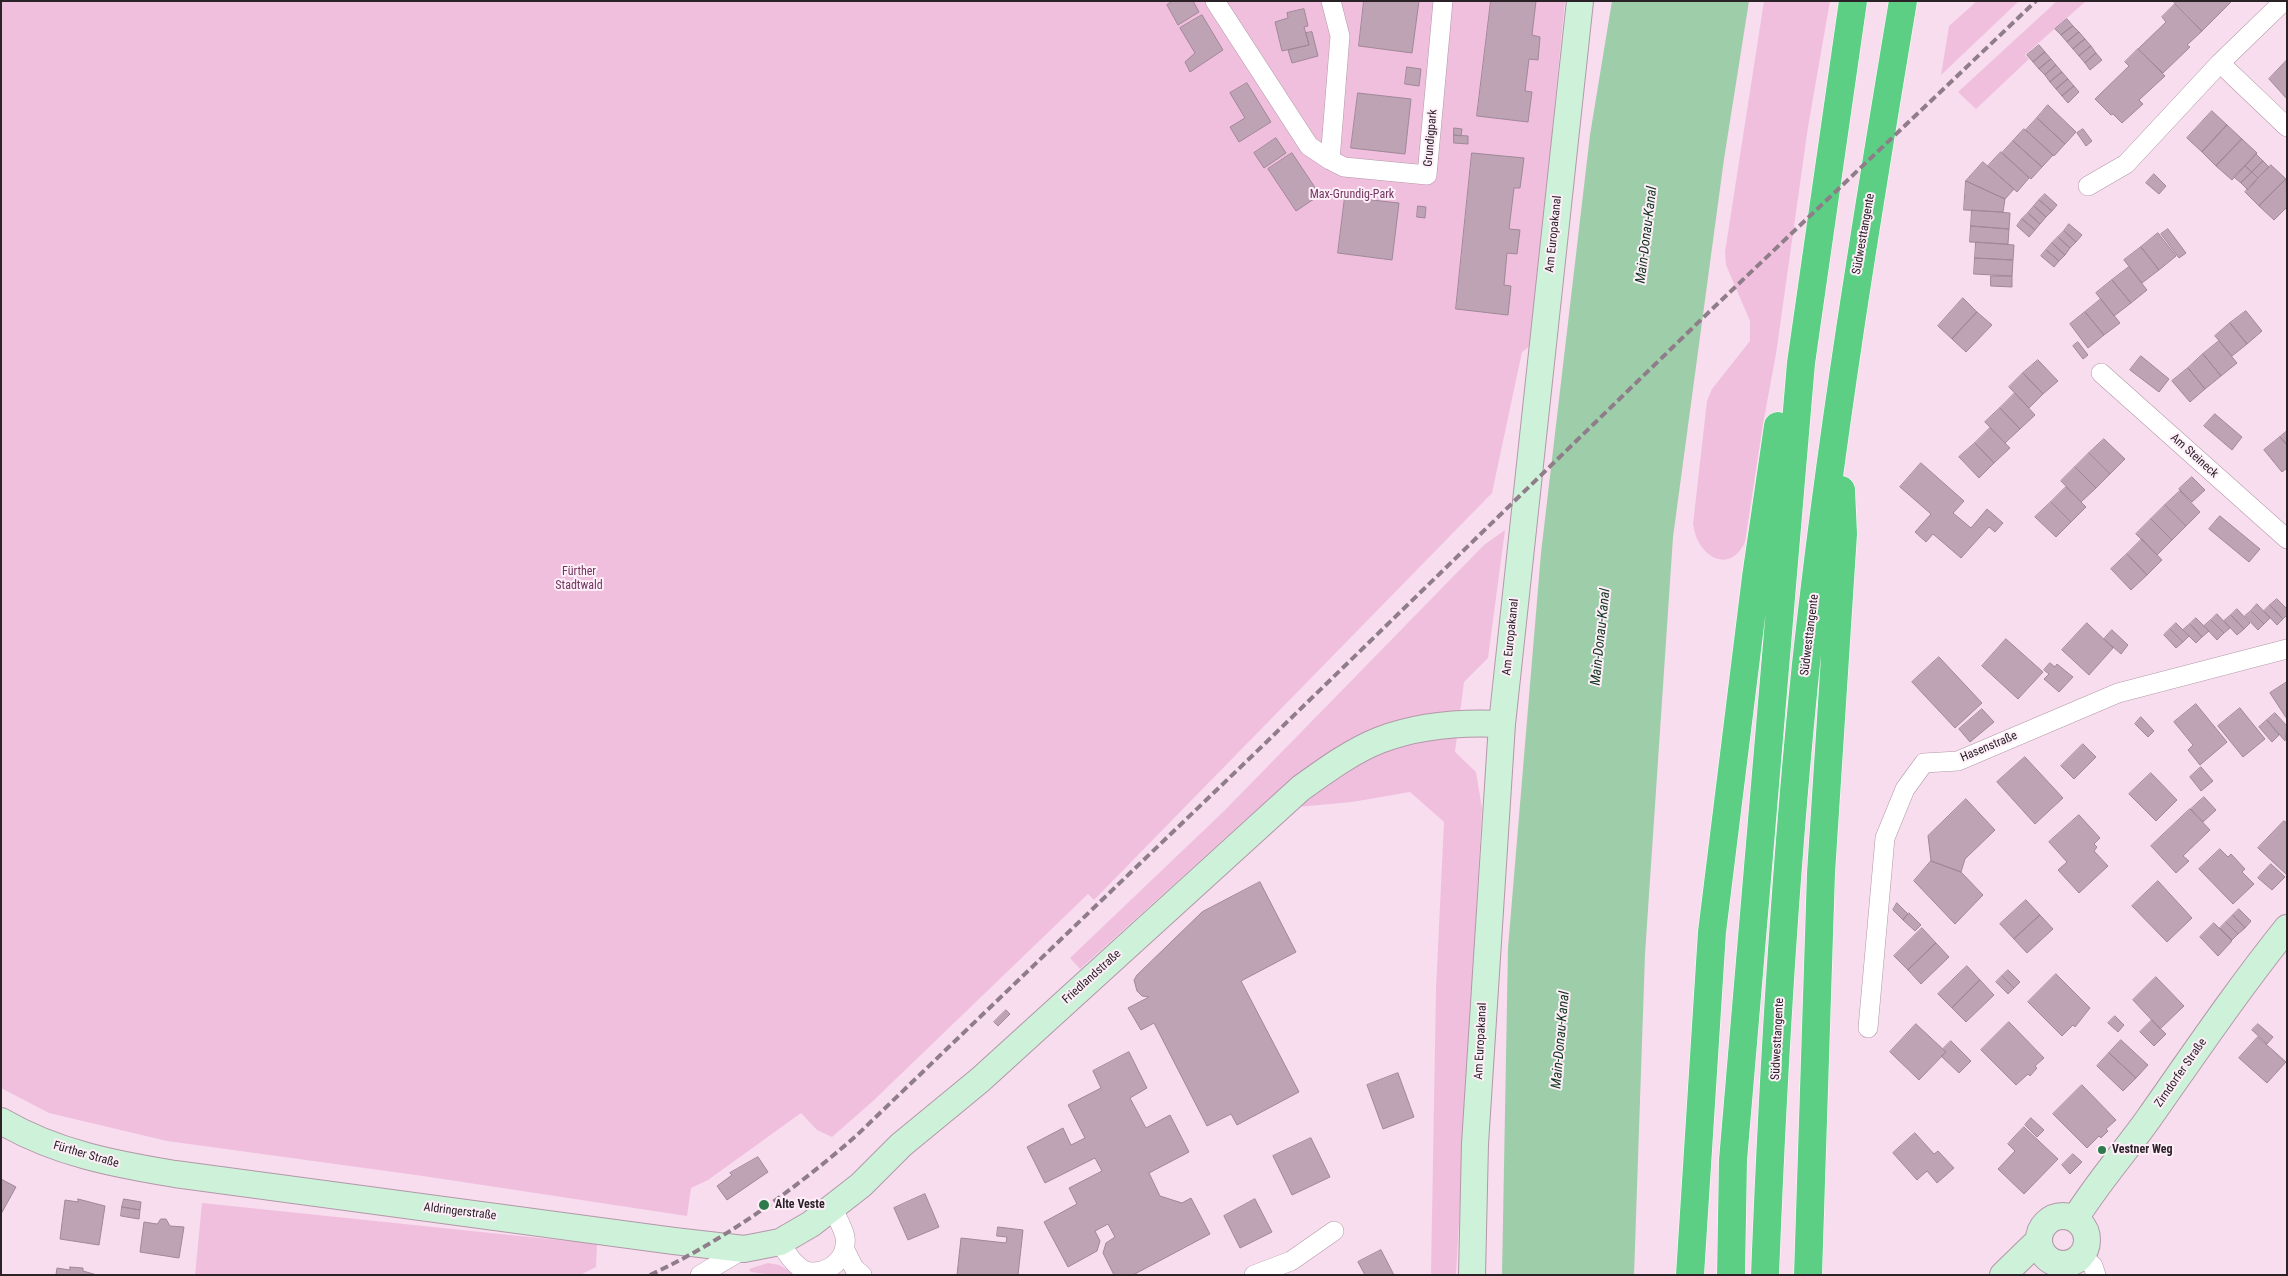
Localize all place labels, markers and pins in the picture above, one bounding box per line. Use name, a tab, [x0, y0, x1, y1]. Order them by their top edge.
place label: Vestner Weg	[2112, 1143, 2173, 1157]
marker: Vestner Weg	[2096, 1144, 2108, 1156]
marker: Alte Veste	[757, 1198, 771, 1212]
place label: Alte Veste	[775, 1198, 825, 1212]

